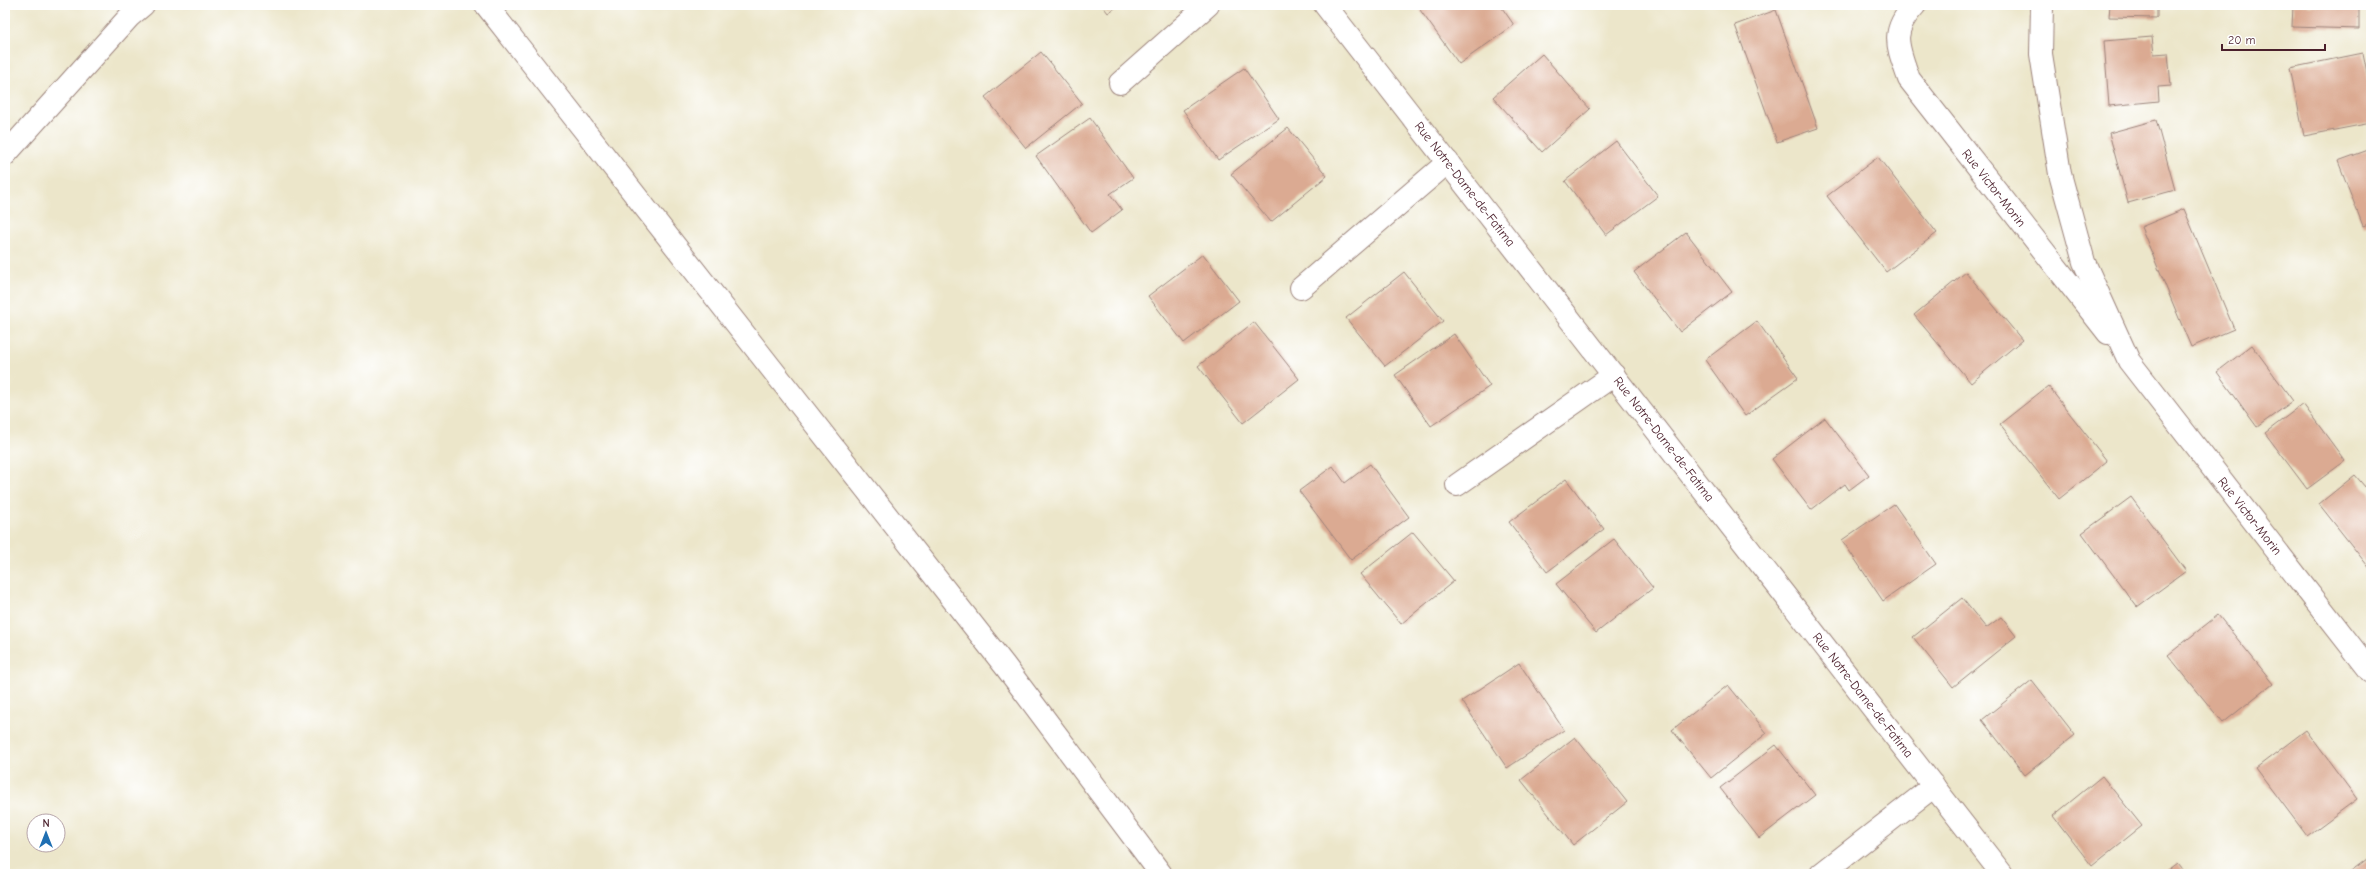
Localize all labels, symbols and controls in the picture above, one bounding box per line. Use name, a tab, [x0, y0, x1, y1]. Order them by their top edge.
scale bar	[2222, 26, 2325, 52]
text: 20 m	[2228, 33, 2256, 47]
street label: Rue Notre-Dame-de-Fatima	[1412, 118, 1518, 250]
street label: Rue Victor-Morin	[1959, 146, 2029, 230]
street label: Rue Notre-Dame-de-Fatima	[1611, 373, 1717, 505]
street label: Rue Victor-Morin	[2215, 474, 2285, 558]
street label: Rue Notre-Dame-de-Fatima	[1810, 629, 1916, 761]
north arrow	[26, 813, 66, 853]
text: N	[42, 817, 50, 830]

